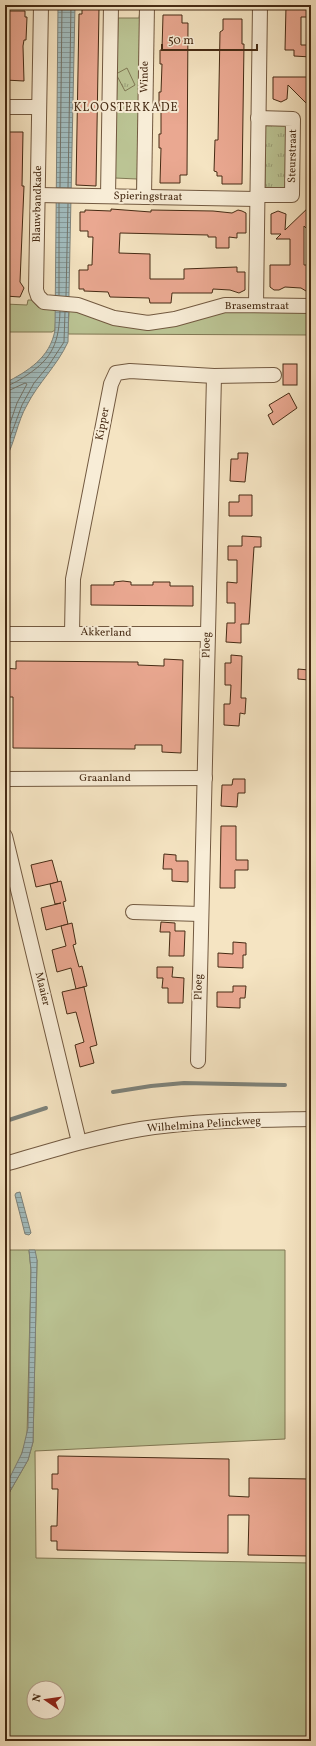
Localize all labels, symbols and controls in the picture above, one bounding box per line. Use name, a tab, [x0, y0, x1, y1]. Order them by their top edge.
scale bar	[162, 26, 257, 52]
text: 50 m	[168, 33, 194, 49]
street label: Winde	[137, 61, 153, 93]
district label: KLOOSTERKADE	[73, 100, 179, 116]
street label: Steurstraat	[285, 129, 301, 183]
street label: Blauwbandkade	[30, 165, 46, 243]
street label: Spieringstraat	[113, 189, 183, 205]
street label: Brasemstraat	[225, 299, 289, 314]
street label: Kipper	[92, 406, 114, 442]
street label: Akkerland	[80, 625, 132, 641]
street label: Ploeg	[199, 631, 215, 658]
street label: Graanland	[79, 771, 131, 786]
street label: Maaier	[31, 971, 54, 1008]
street label: Ploeg	[191, 973, 207, 1000]
street label: Wilhelmina Pelinckweg	[147, 1114, 262, 1136]
north arrow	[26, 1680, 66, 1720]
text: N	[30, 1693, 46, 1704]

